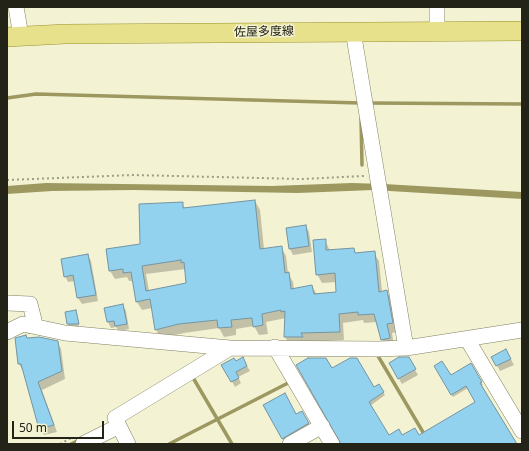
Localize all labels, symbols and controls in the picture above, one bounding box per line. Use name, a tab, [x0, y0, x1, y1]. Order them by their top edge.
street label: 佐屋多度線	[234, 24, 294, 40]
scale bar	[14, 413, 106, 439]
text: 50 m	[19, 419, 47, 436]

